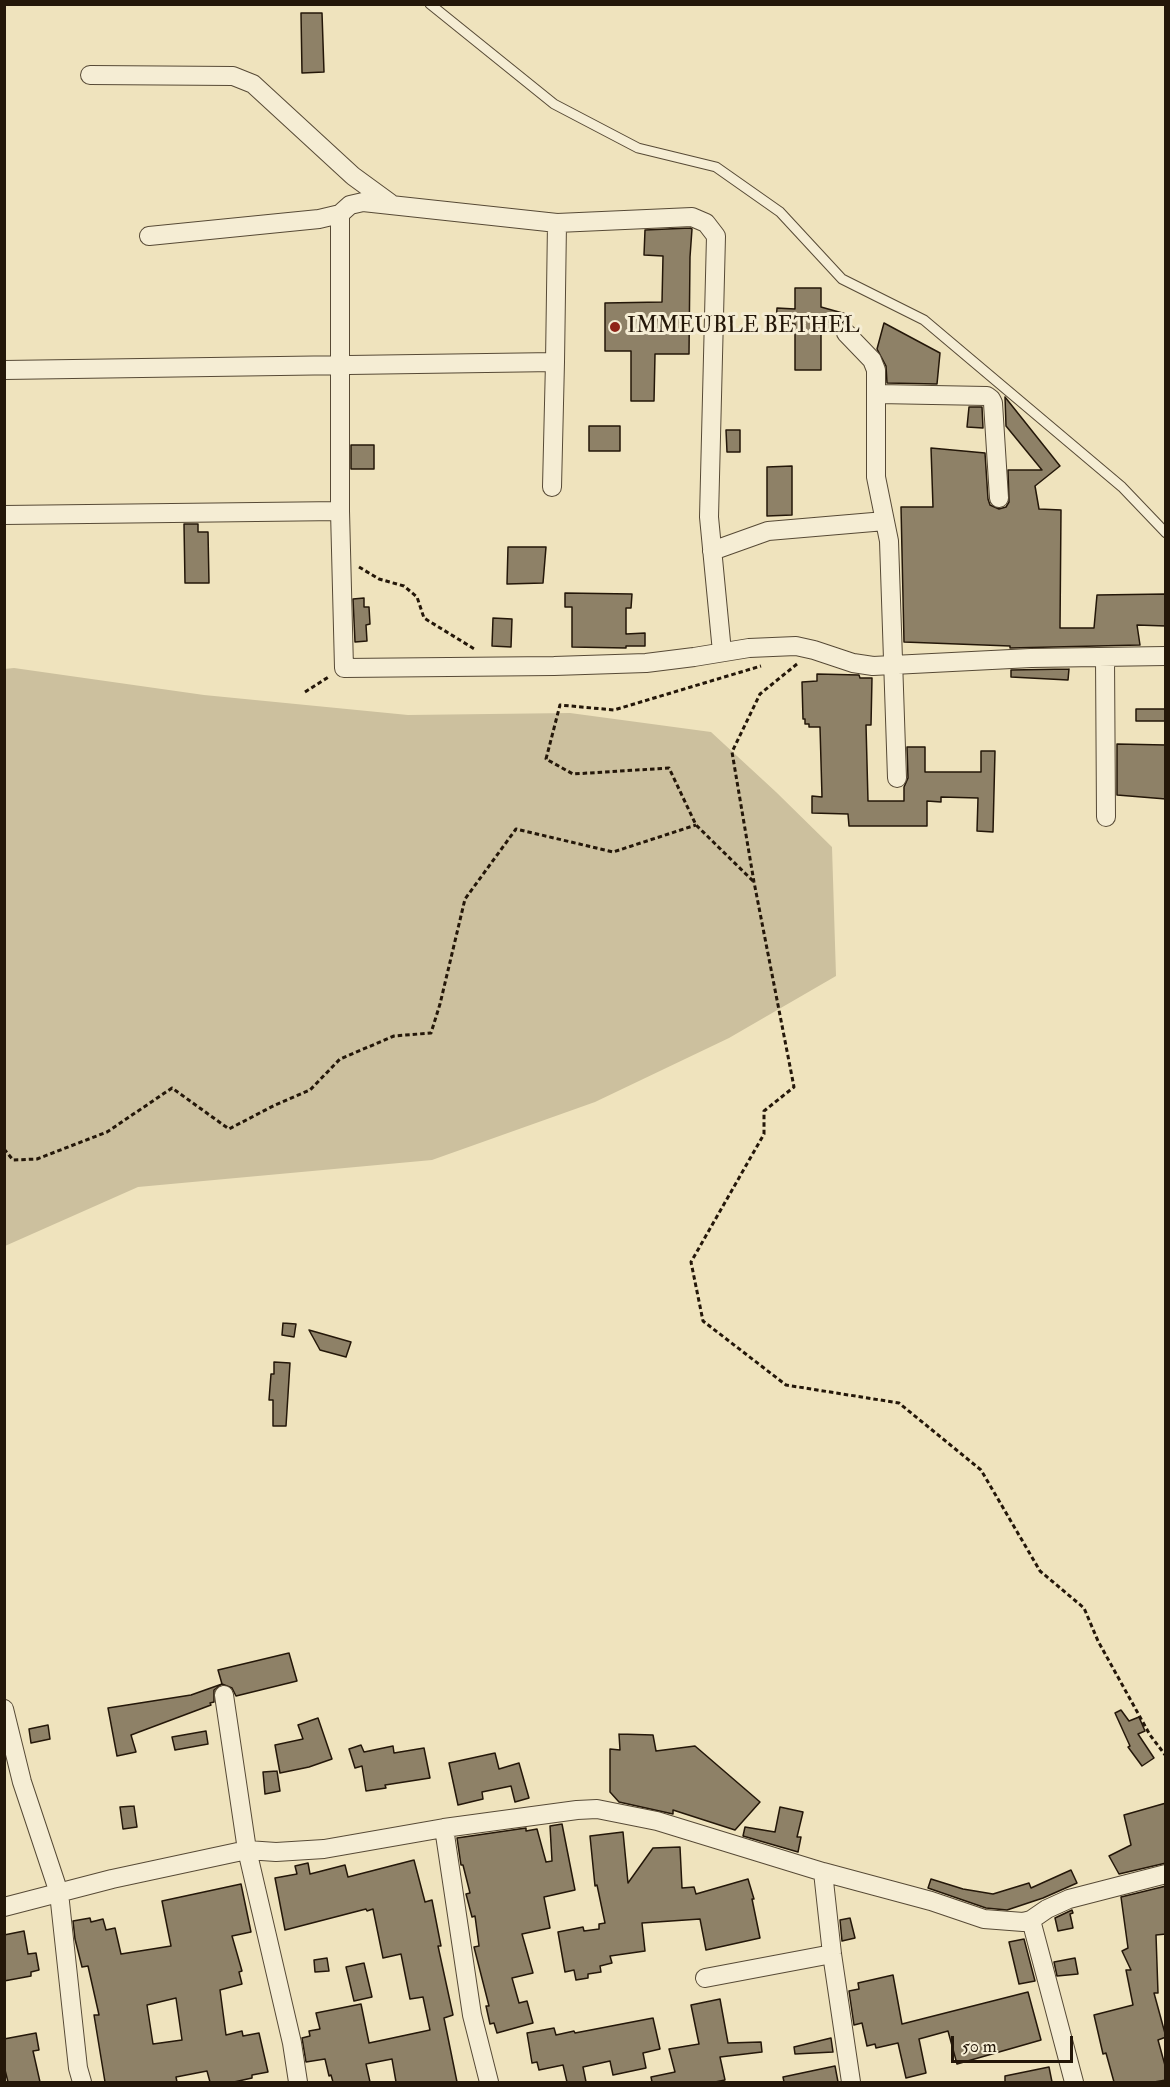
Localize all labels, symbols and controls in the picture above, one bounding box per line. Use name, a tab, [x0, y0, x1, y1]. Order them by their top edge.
place label: IMMEUBLE BETHEL	[627, 314, 860, 340]
marker: IMMEUBLE BETHEL	[608, 320, 622, 334]
scale bar	[954, 2024, 1076, 2062]
text: 50 m	[962, 2035, 997, 2058]

